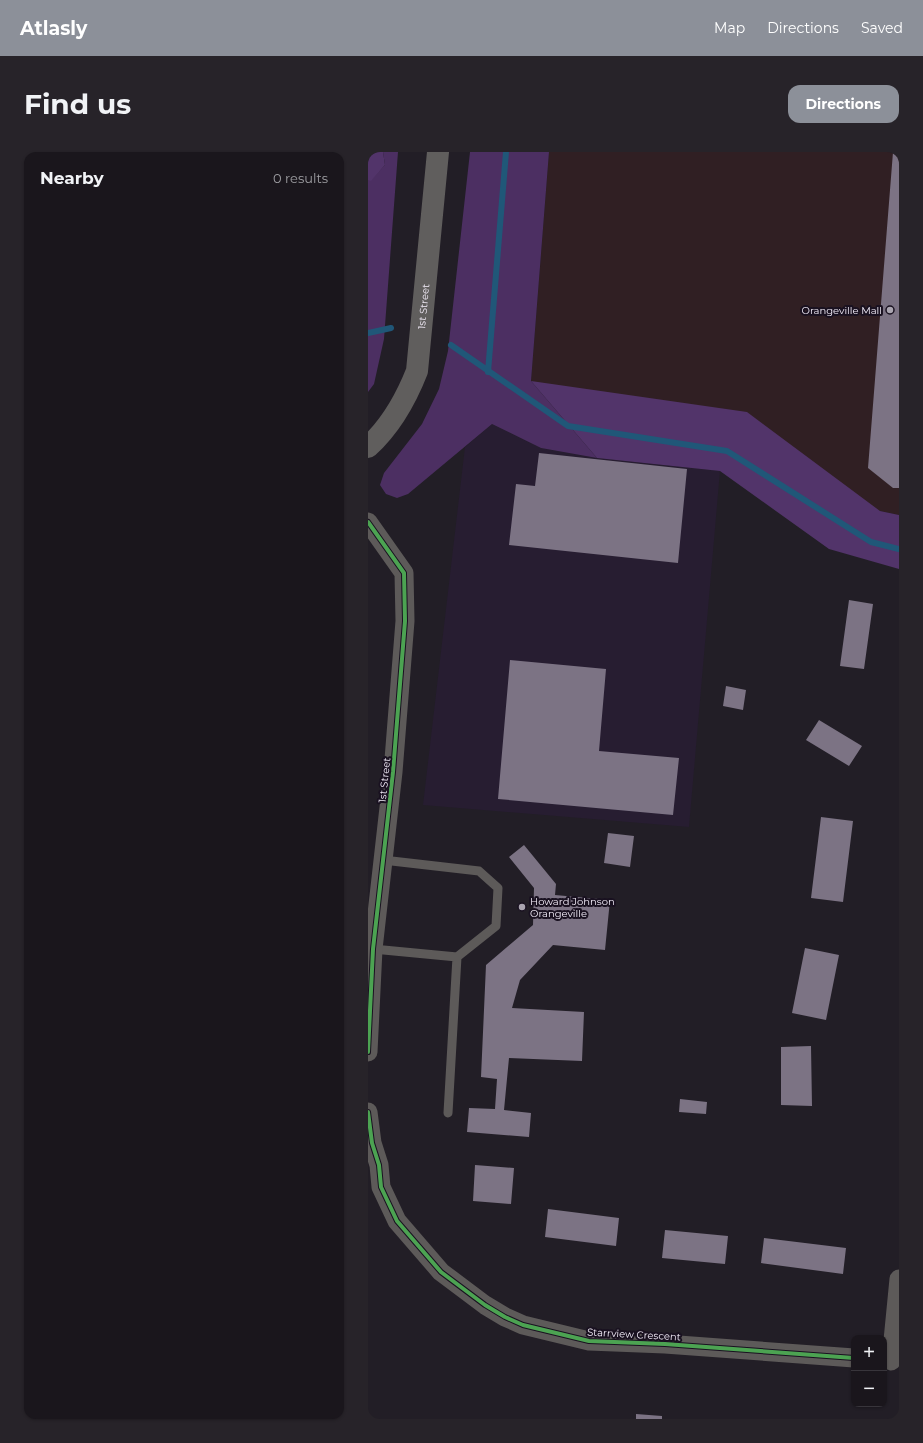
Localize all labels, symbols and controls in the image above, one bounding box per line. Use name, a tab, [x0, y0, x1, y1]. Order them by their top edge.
text: Atlasly	[20, 17, 87, 40]
text: Map	[714, 19, 745, 37]
text: Directions	[767, 19, 839, 37]
text: Saved	[861, 19, 903, 37]
button: Directions	[788, 85, 899, 123]
text: Find us	[24, 87, 131, 121]
text: Nearby	[40, 168, 104, 188]
text: 0 results	[273, 170, 328, 186]
street label: 1st Street	[415, 283, 432, 330]
place label: Orangeville Mall	[802, 304, 882, 317]
marker: Orangeville Mall	[885, 305, 895, 315]
street label: 1st Street	[376, 757, 393, 803]
place label: Howard Johnson Orangeville	[530, 895, 615, 920]
marker: Howard Johnson Orangeville	[517, 902, 527, 912]
street label: Starrview Crescent	[587, 1326, 681, 1343]
map controls	[851, 1335, 887, 1407]
button: +	[851, 1335, 887, 1371]
button: −	[851, 1371, 887, 1407]

